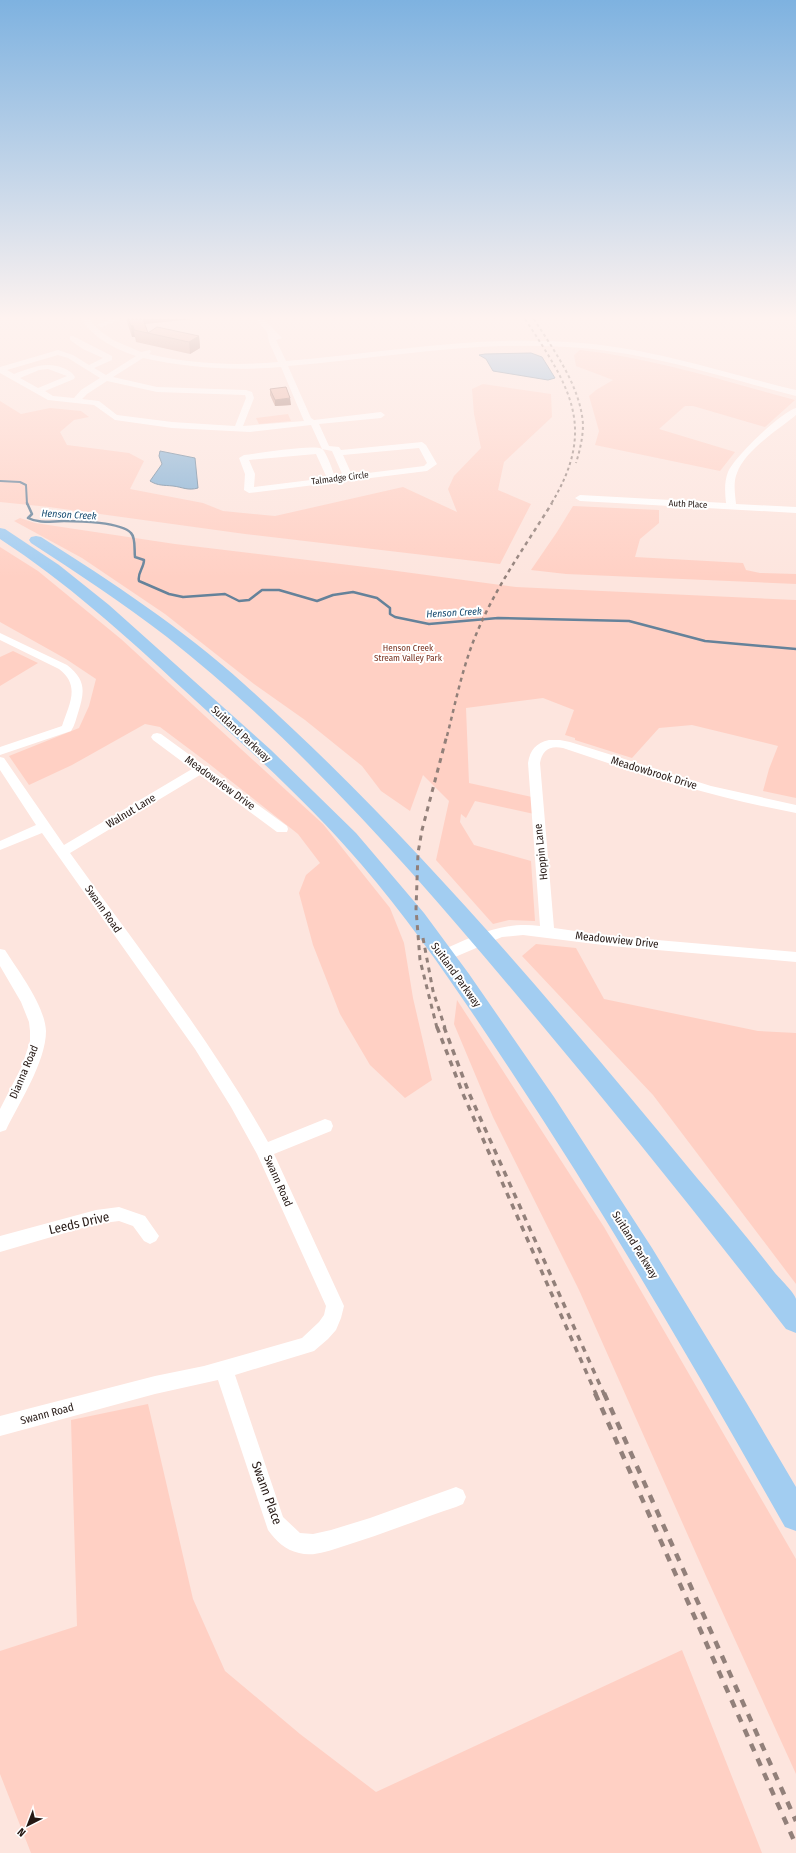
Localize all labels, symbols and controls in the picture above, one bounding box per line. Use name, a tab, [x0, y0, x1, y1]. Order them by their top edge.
street label: Talmadge Circle	[311, 469, 370, 486]
street label: Auth Place	[668, 498, 708, 510]
water label: Henson Creek	[41, 508, 97, 522]
water label: Henson Creek	[426, 606, 482, 620]
park label: Henson Creek Stream Valley Park	[374, 643, 443, 663]
street label: Suitland Parkway	[209, 703, 274, 765]
street label: Meadowview Drive	[182, 753, 258, 813]
street label: Meadowbrook Drive	[609, 754, 699, 792]
street label: Walnut Lane	[104, 791, 158, 831]
street label: Hoppin Lane	[532, 823, 550, 881]
street label: Swann Road	[82, 883, 124, 935]
street label: Meadowview Drive	[575, 929, 659, 951]
street label: Suitland Parkway	[428, 940, 484, 1010]
street label: Dianna Road	[7, 1043, 41, 1101]
street label: Swann Road	[261, 1153, 295, 1209]
street label: Leeds Drive	[47, 1209, 111, 1237]
street label: Suitland Parkway	[609, 1209, 661, 1281]
street label: Swann Road	[19, 1401, 75, 1427]
street label: Swann Place	[249, 1459, 285, 1527]
north arrow	[8, 1805, 48, 1845]
text: N	[15, 1825, 28, 1839]

